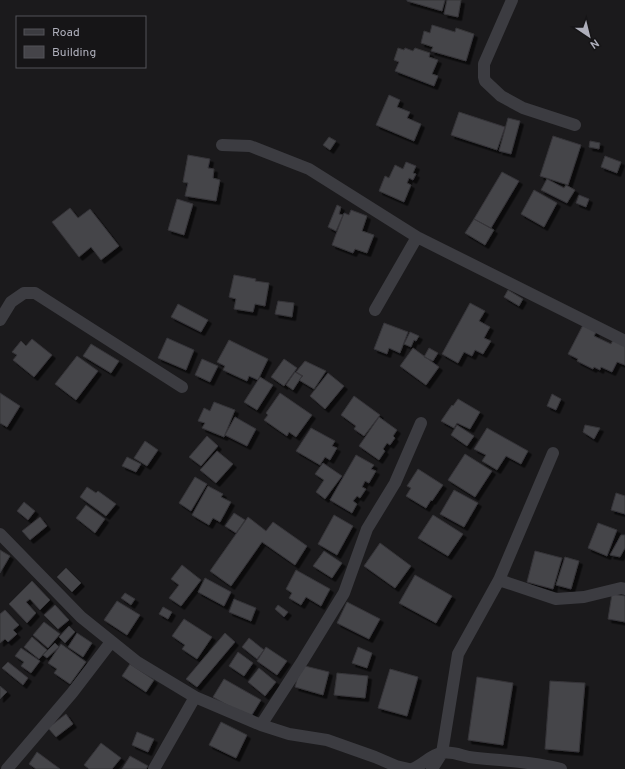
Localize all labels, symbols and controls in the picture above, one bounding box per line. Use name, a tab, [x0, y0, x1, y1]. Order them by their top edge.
legend	[16, 16, 146, 68]
north arrow	[569, 16, 609, 56]
text: Road	[52, 25, 80, 41]
text: N	[587, 35, 601, 51]
text: Building	[52, 45, 96, 61]

